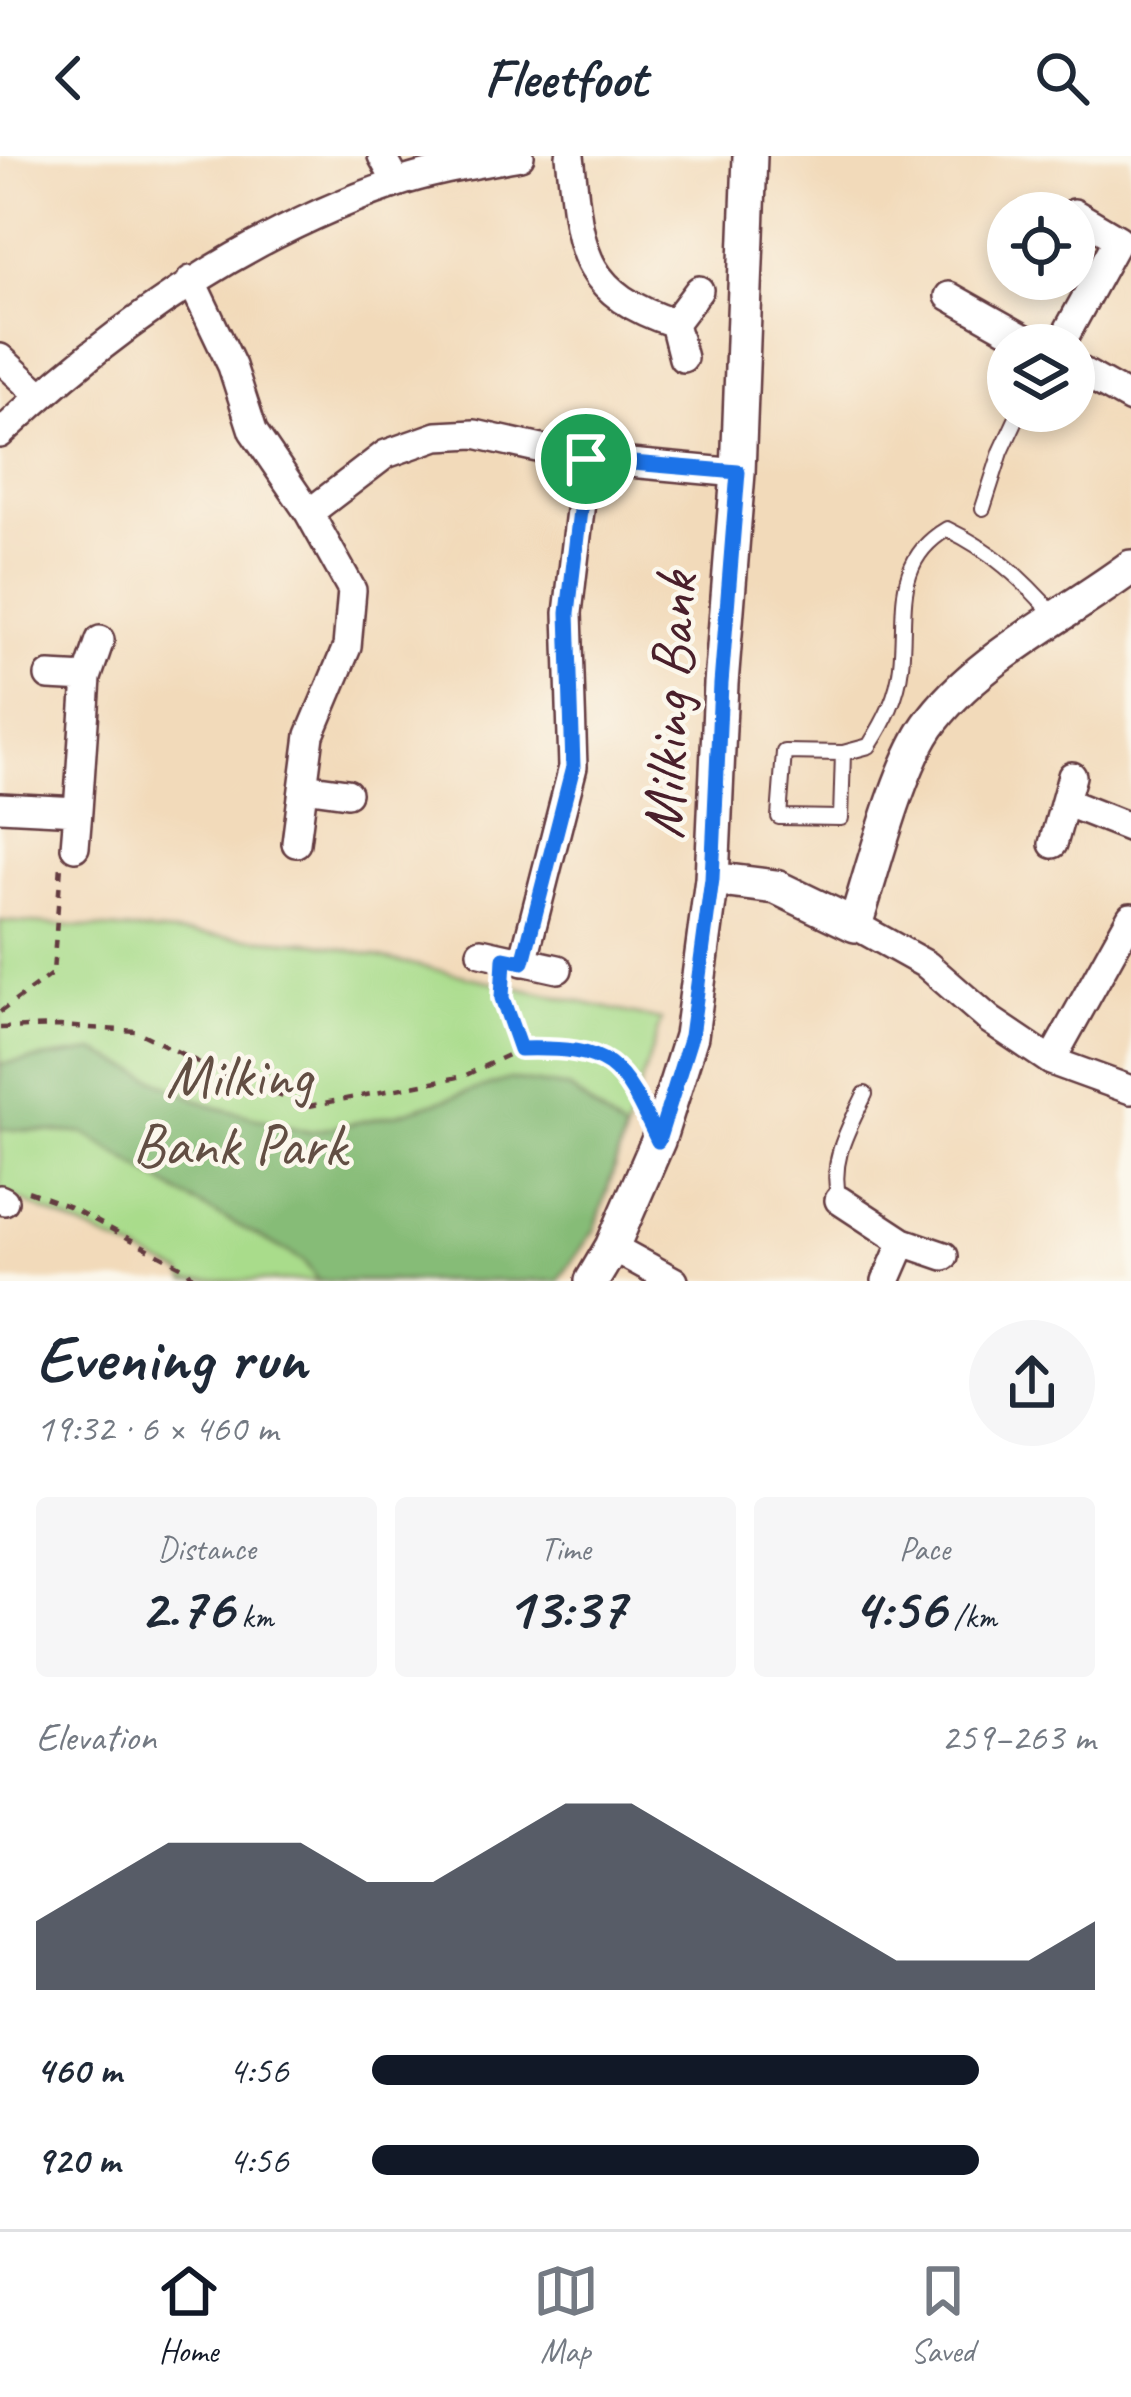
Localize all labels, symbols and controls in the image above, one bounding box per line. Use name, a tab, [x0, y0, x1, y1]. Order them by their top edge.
text: Fleetfoot	[484, 44, 647, 112]
icon: back	[36, 45, 102, 111]
icon: search	[1029, 45, 1095, 111]
map controls	[987, 192, 1095, 432]
button: locate	[987, 192, 1095, 300]
button: layers	[987, 324, 1095, 432]
pin	[535, 408, 637, 510]
icon: arrive	[553, 426, 619, 492]
street label: Milking Bank	[624, 567, 714, 841]
park label: Milking Bank Park	[132, 1038, 350, 1183]
text: Evening run	[36, 1317, 306, 1400]
button: share	[969, 1320, 1095, 1446]
text: 19:32 · 6 × 460 m	[36, 1404, 278, 1453]
text: Distance	[157, 1528, 256, 1570]
text: Time	[540, 1528, 591, 1570]
text: Pace	[899, 1528, 950, 1570]
text: 2.76	[139, 1570, 233, 1646]
text: 13:37	[506, 1570, 625, 1646]
text: 4:56	[852, 1570, 946, 1646]
text: km	[233, 1596, 274, 1638]
text: /km	[946, 1596, 997, 1638]
text: Elevation	[36, 1713, 156, 1762]
text: 259–263 m	[941, 1713, 1095, 1762]
text: 460 m	[36, 2046, 121, 2095]
text: 4:56	[228, 2046, 288, 2095]
text: 920 m	[36, 2136, 120, 2185]
text: 4:56	[228, 2136, 288, 2185]
tab: Home	[156, 2258, 222, 2372]
tab: Map	[533, 2258, 599, 2372]
tab: Saved	[910, 2258, 976, 2372]

